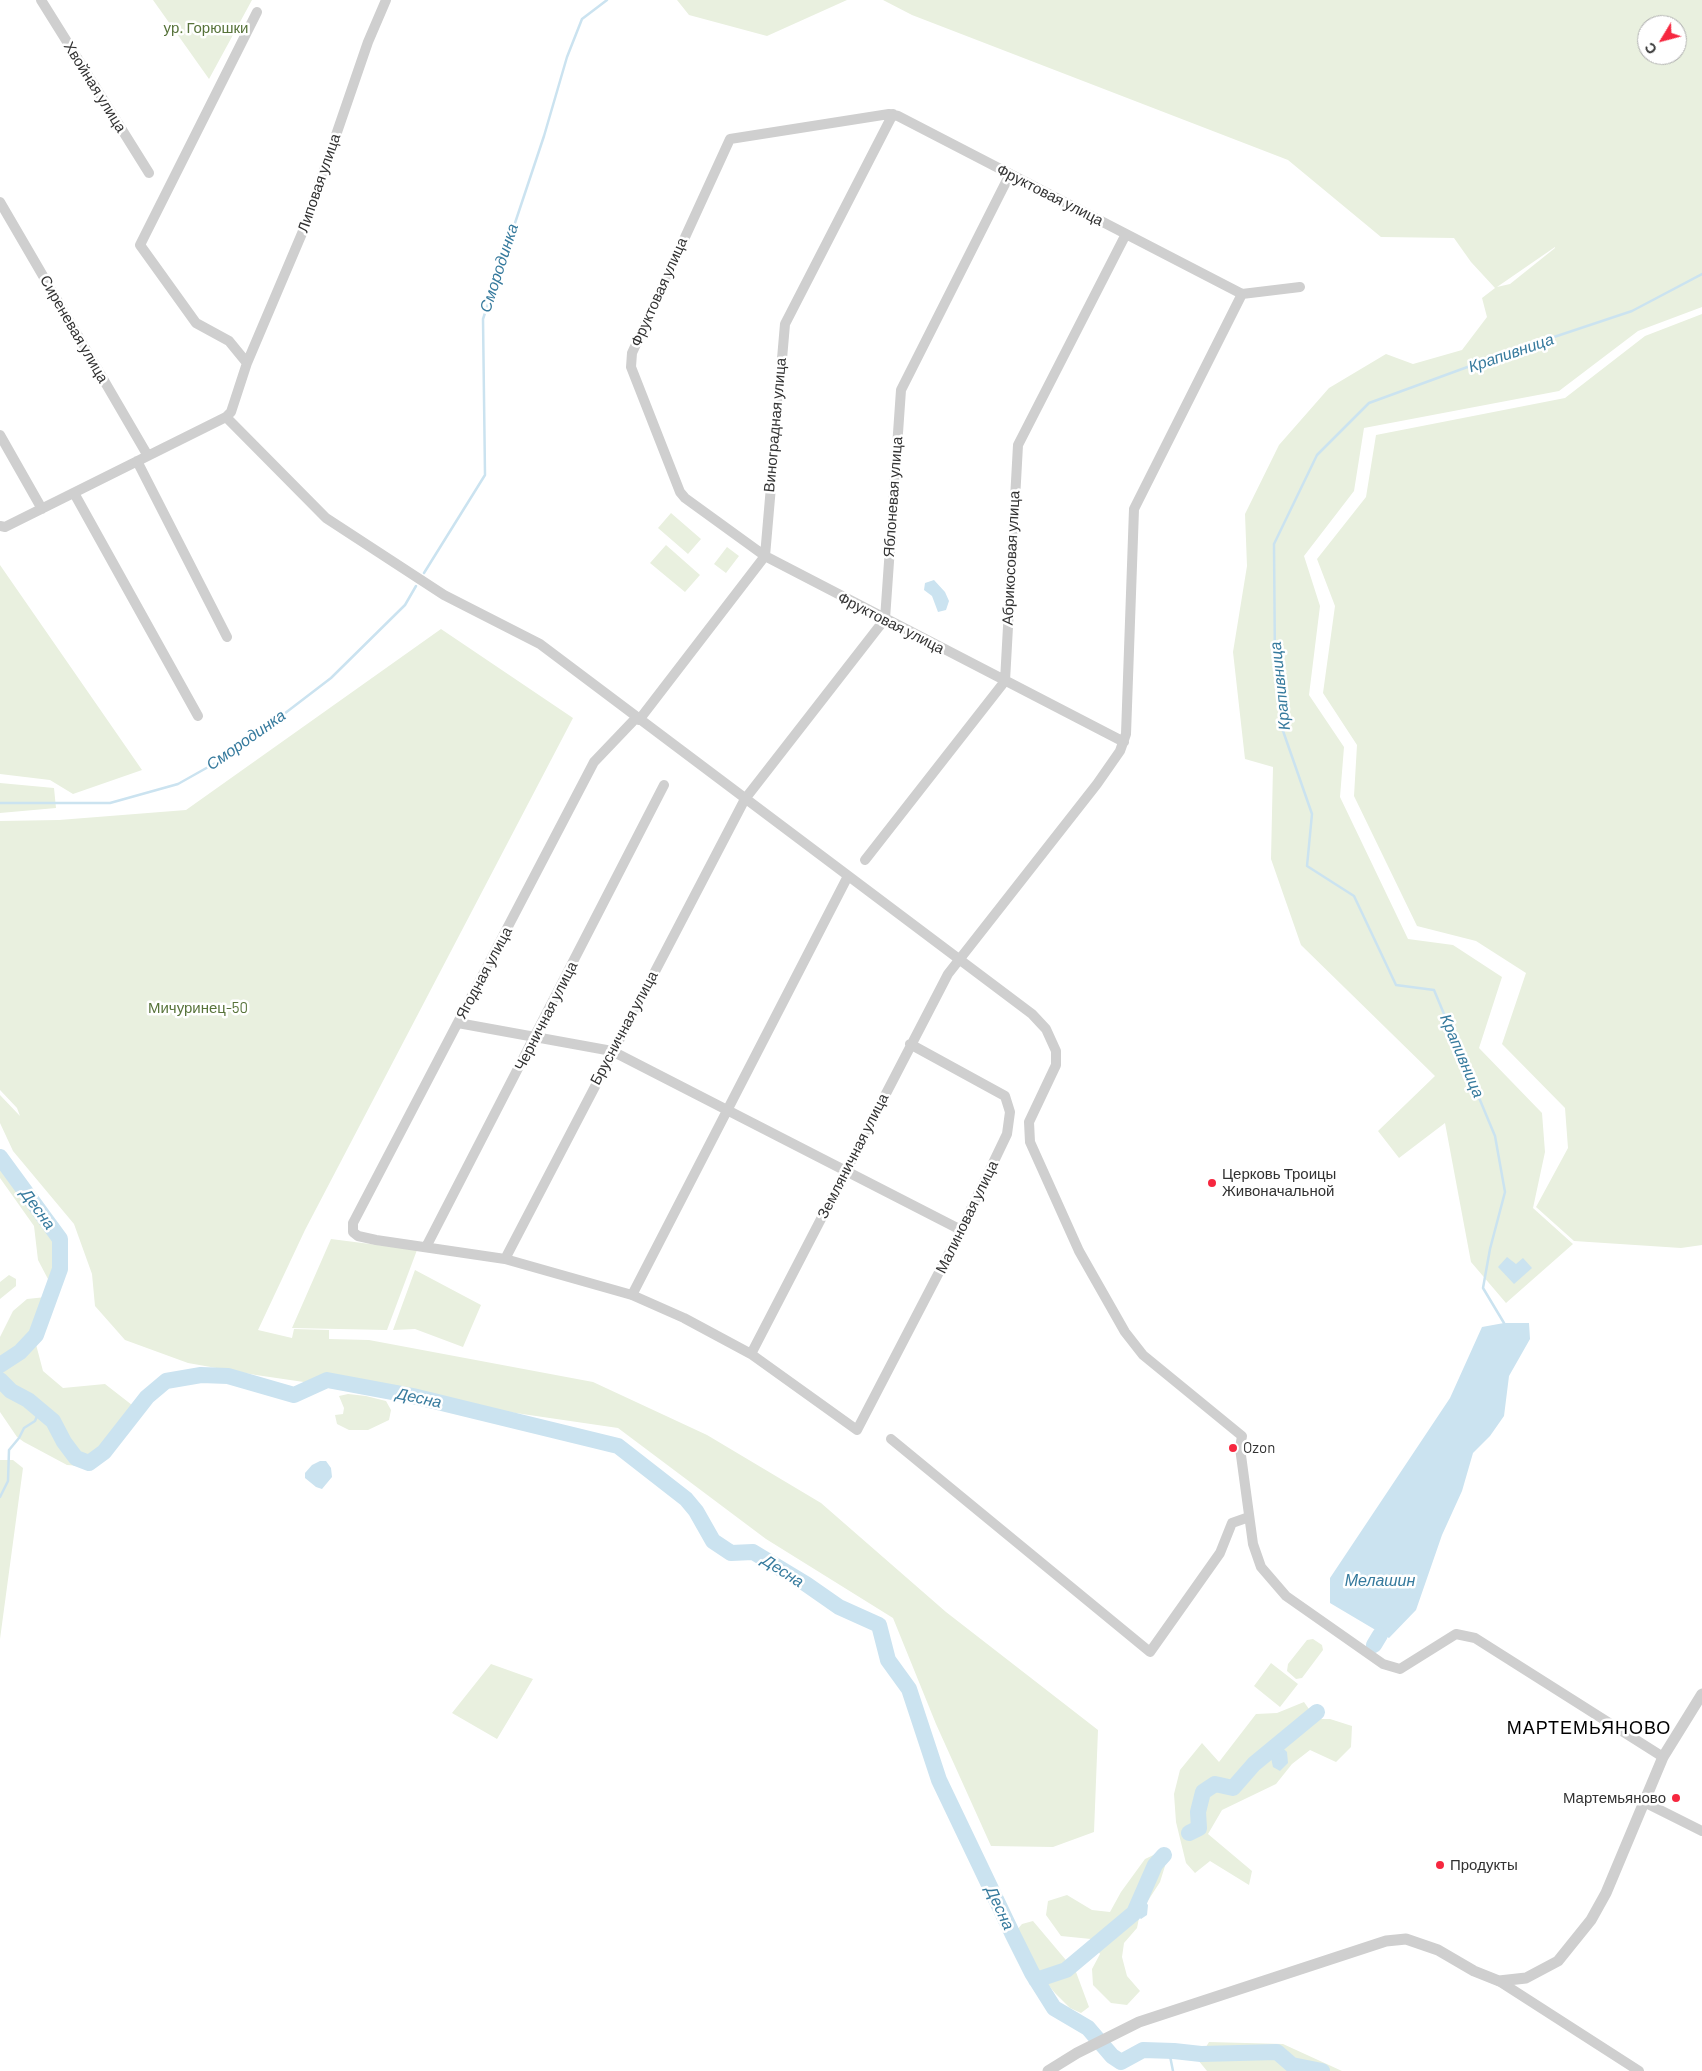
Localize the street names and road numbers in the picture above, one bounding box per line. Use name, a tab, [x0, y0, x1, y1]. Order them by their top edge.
street label: Хвойная улица	[60, 38, 130, 136]
street label: Липовая улица	[294, 131, 344, 235]
street label: Фруктовая улица	[994, 160, 1106, 230]
street label: Фруктовая улица	[627, 235, 691, 349]
street label: Сиреневая улица	[36, 272, 112, 386]
street label: Виноградная улица	[760, 357, 790, 493]
street label: Яблоневая улица	[880, 436, 906, 558]
street label: Абрикосовая улица	[998, 490, 1024, 626]
street label: Фруктовая улица	[835, 588, 947, 658]
street label: Ягодная улица	[452, 924, 516, 1022]
street label: Черничная улица	[511, 958, 581, 1074]
street label: Брусничная улица	[586, 968, 662, 1088]
street label: Земляничная улица	[814, 1090, 892, 1222]
street label: Малиновая улица	[932, 1158, 1002, 1276]

